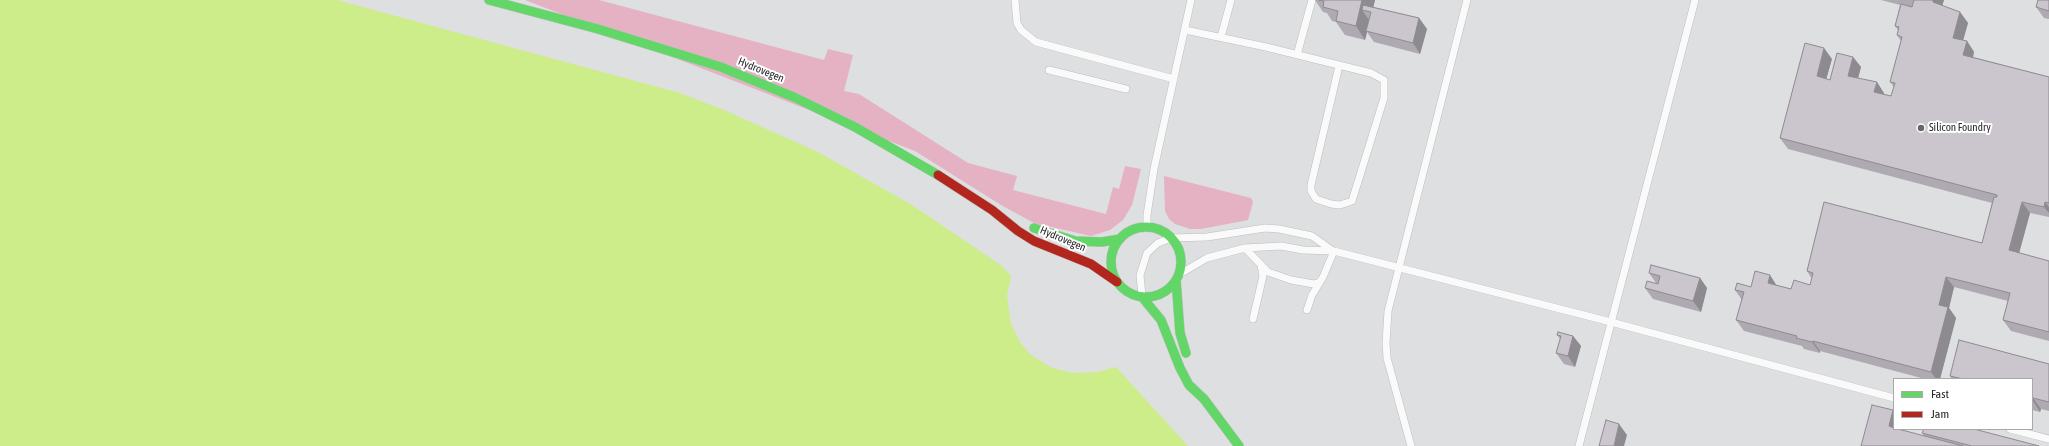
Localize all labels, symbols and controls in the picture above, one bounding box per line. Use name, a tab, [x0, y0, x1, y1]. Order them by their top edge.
street label: Hydrovegen	[736, 55, 786, 85]
place label: Silicon Foundry	[1929, 121, 1991, 135]
marker: Silicon Foundry	[1916, 123, 1926, 133]
street label: Hydrovegen	[1038, 223, 1088, 255]
legend	[1893, 378, 2033, 430]
text: Fast	[1931, 387, 1949, 401]
text: Jam	[1931, 407, 1949, 421]

